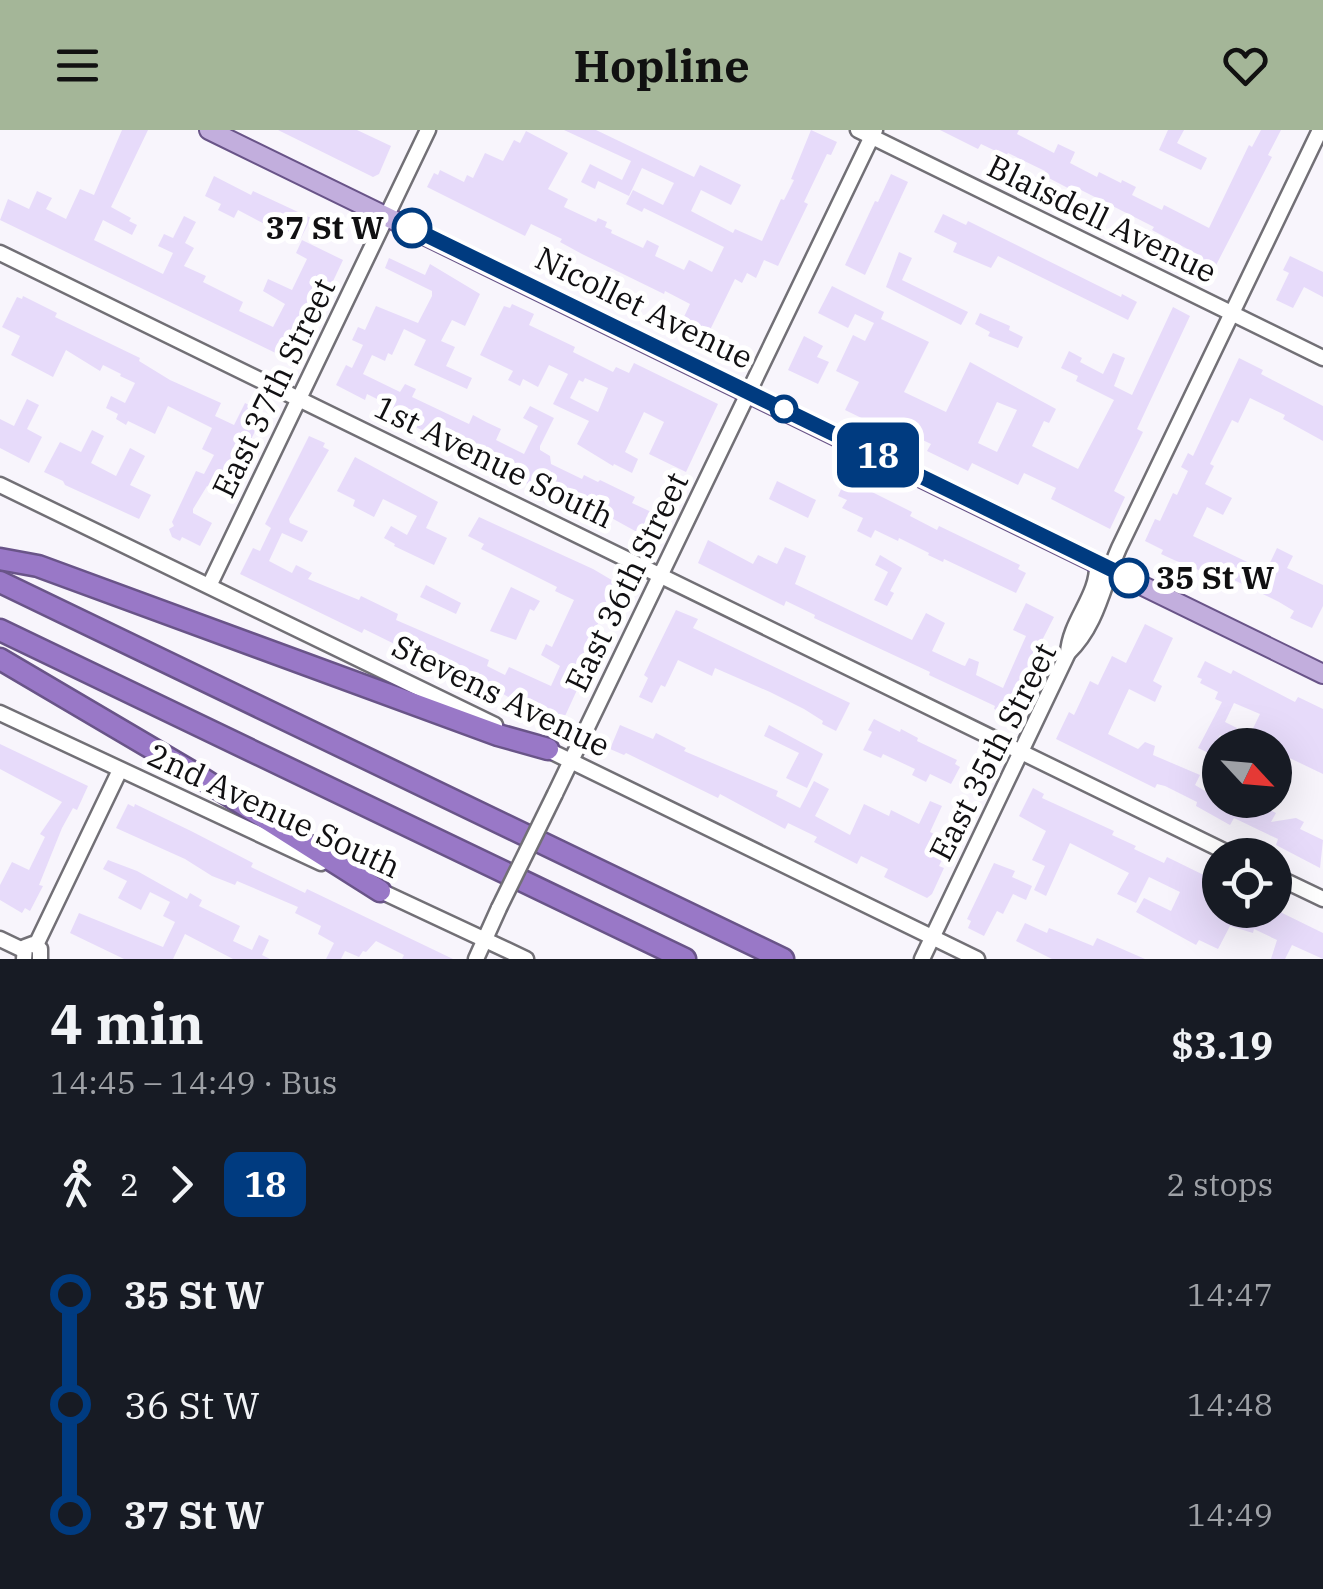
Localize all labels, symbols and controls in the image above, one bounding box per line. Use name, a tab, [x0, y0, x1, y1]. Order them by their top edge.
text: Hopline	[573, 36, 750, 94]
icon: menu	[50, 38, 105, 93]
icon: heart	[1218, 38, 1273, 93]
street label: Blaisdell Avenue	[981, 144, 1224, 292]
place label: 37 St W	[266, 206, 384, 248]
marker: 37 St W	[393, 209, 431, 247]
street label: Nicollet Avenue	[529, 236, 760, 378]
street label: East 37th Street	[202, 271, 344, 504]
street label: 1st Avenue South	[368, 385, 621, 537]
unlabelled marker	[771, 396, 797, 422]
line badge: 18	[833, 422, 923, 488]
text: 18	[857, 432, 899, 478]
street label: East 36th Street	[555, 465, 697, 698]
place label: 35 St W	[1156, 556, 1274, 598]
marker: 35 St W	[1110, 559, 1148, 597]
street label: Stevens Avenue	[386, 624, 617, 766]
street label: East 35th Street	[919, 636, 1065, 868]
north arrow	[1202, 728, 1292, 818]
map controls	[1202, 728, 1292, 928]
street label: 2nd Avenue South	[141, 733, 408, 887]
button: locate	[1202, 838, 1292, 928]
text: 4 min	[50, 988, 204, 1059]
text: $3.19	[1171, 1020, 1273, 1069]
text: 14:45 – 14:49 · Bus	[50, 1061, 337, 1103]
icon: walk	[50, 1157, 105, 1212]
icon: forward	[154, 1157, 209, 1212]
text: 18	[244, 1161, 286, 1207]
text: 2	[120, 1163, 139, 1205]
text: 2 stops	[1166, 1163, 1273, 1205]
text: 35 St W	[124, 1270, 264, 1319]
text: 14:47	[1187, 1273, 1273, 1315]
text: 36 St W	[124, 1380, 260, 1429]
text: 14:48	[1187, 1383, 1273, 1425]
text: 37 St W	[124, 1490, 264, 1539]
text: 14:49	[1187, 1493, 1273, 1535]

